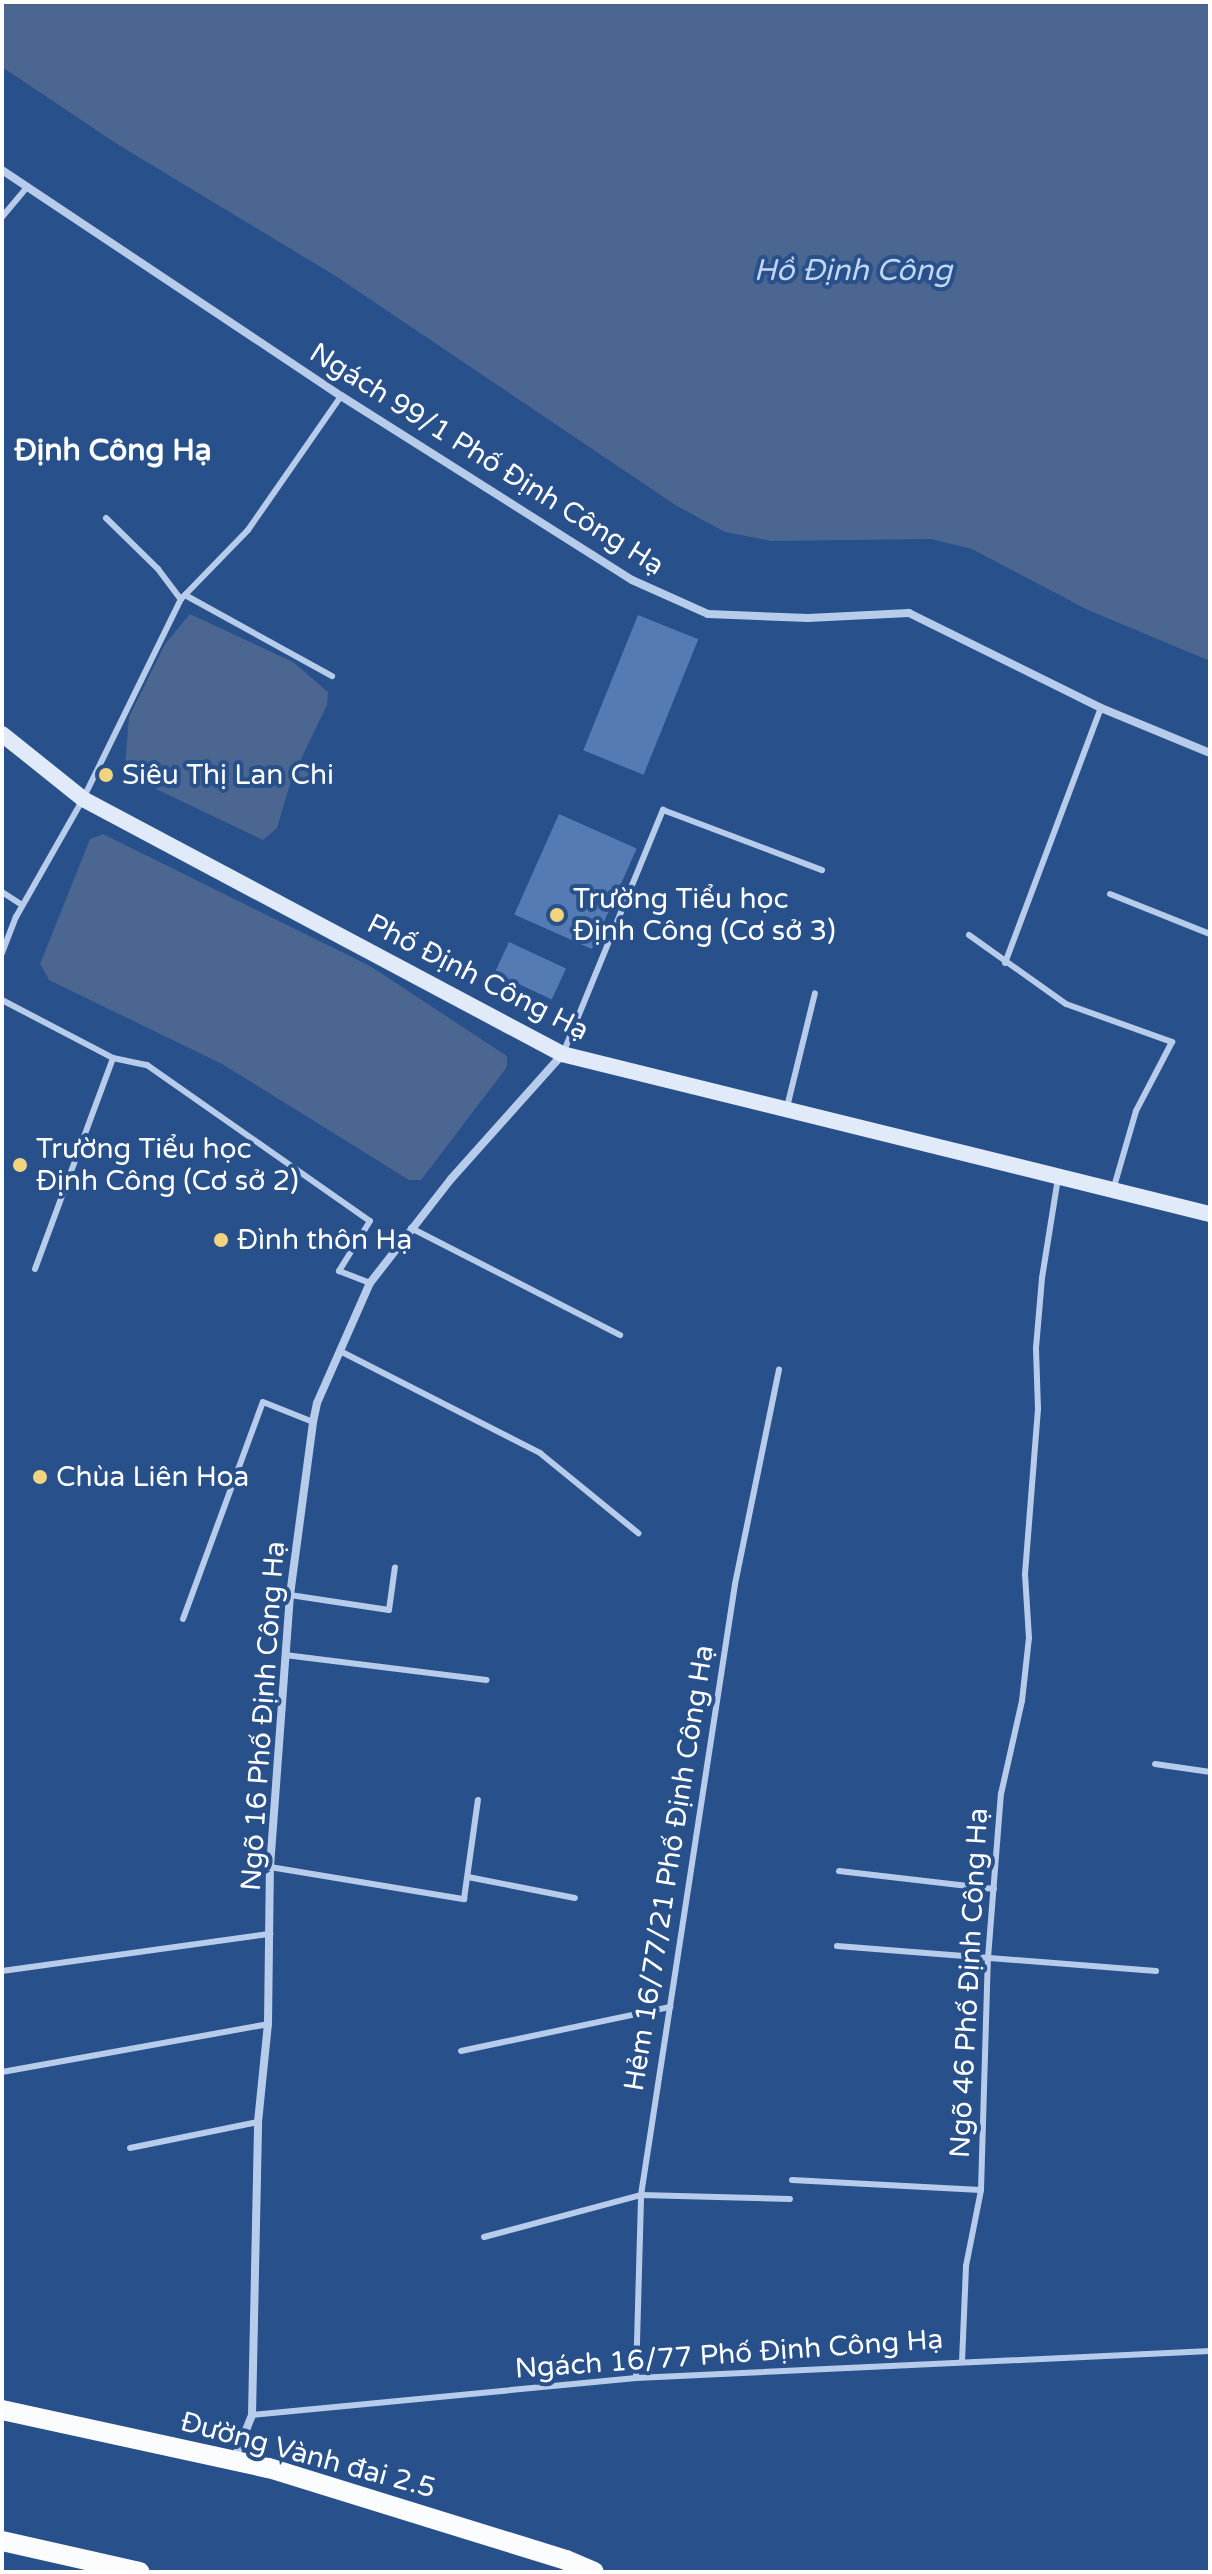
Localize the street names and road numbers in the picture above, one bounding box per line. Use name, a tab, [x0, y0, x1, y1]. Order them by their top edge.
street label: Ngách 99/1 Phố Định Công Hạ	[304, 336, 670, 582]
street label: Phố Định Công Hạ	[362, 907, 594, 1047]
street label: Ngõ 16 Phố Định Công Hạ	[234, 1540, 292, 1892]
street label: Hẻm 16/77/21 Phố Định Công Hạ	[617, 1643, 721, 2093]
street label: Ngõ 46 Phố Định Công Hạ	[943, 1807, 995, 2159]
street label: Ngách 16/77 Phố Định Công Hạ	[514, 2322, 944, 2386]
street label: Đường Vành đai 2.5	[177, 2405, 439, 2505]

